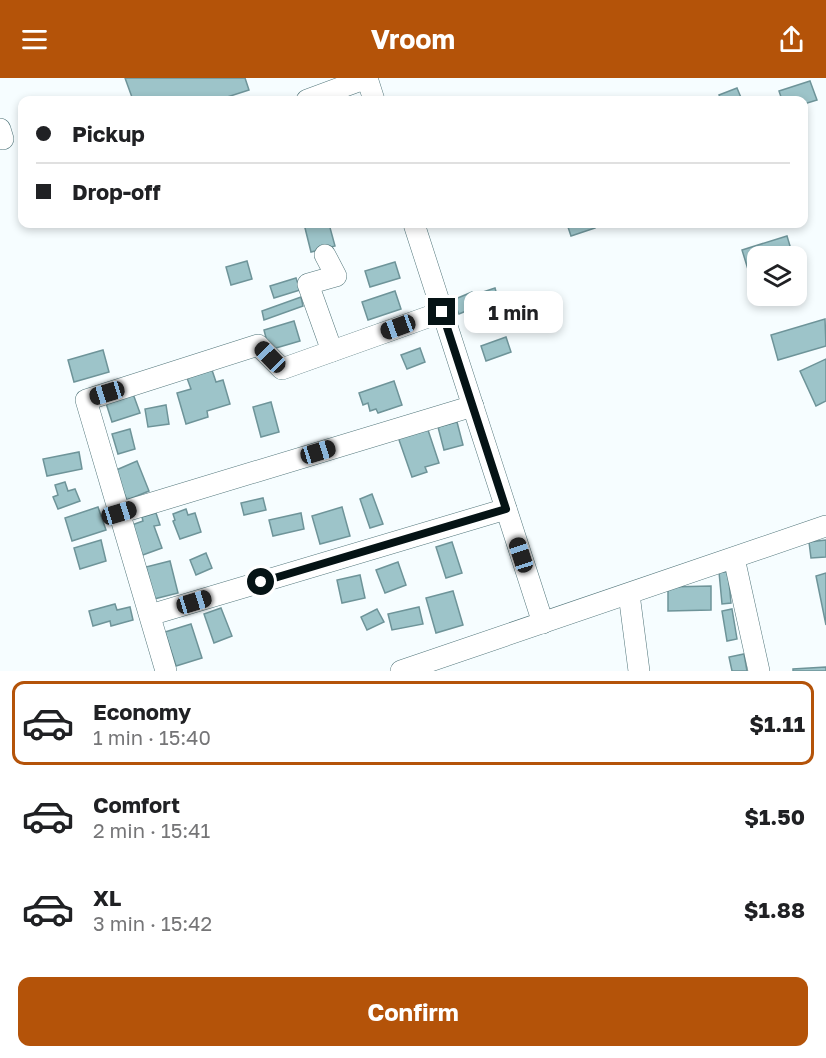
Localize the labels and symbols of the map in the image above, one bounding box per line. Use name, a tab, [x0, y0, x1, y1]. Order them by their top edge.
callout: 1 min	[463, 291, 562, 333]
route end	[428, 298, 455, 325]
car	[378, 312, 418, 342]
car	[251, 338, 289, 376]
car	[87, 379, 127, 407]
car	[298, 438, 338, 466]
car	[99, 499, 139, 527]
car	[507, 535, 535, 575]
route start	[247, 568, 274, 595]
car	[174, 588, 214, 616]

